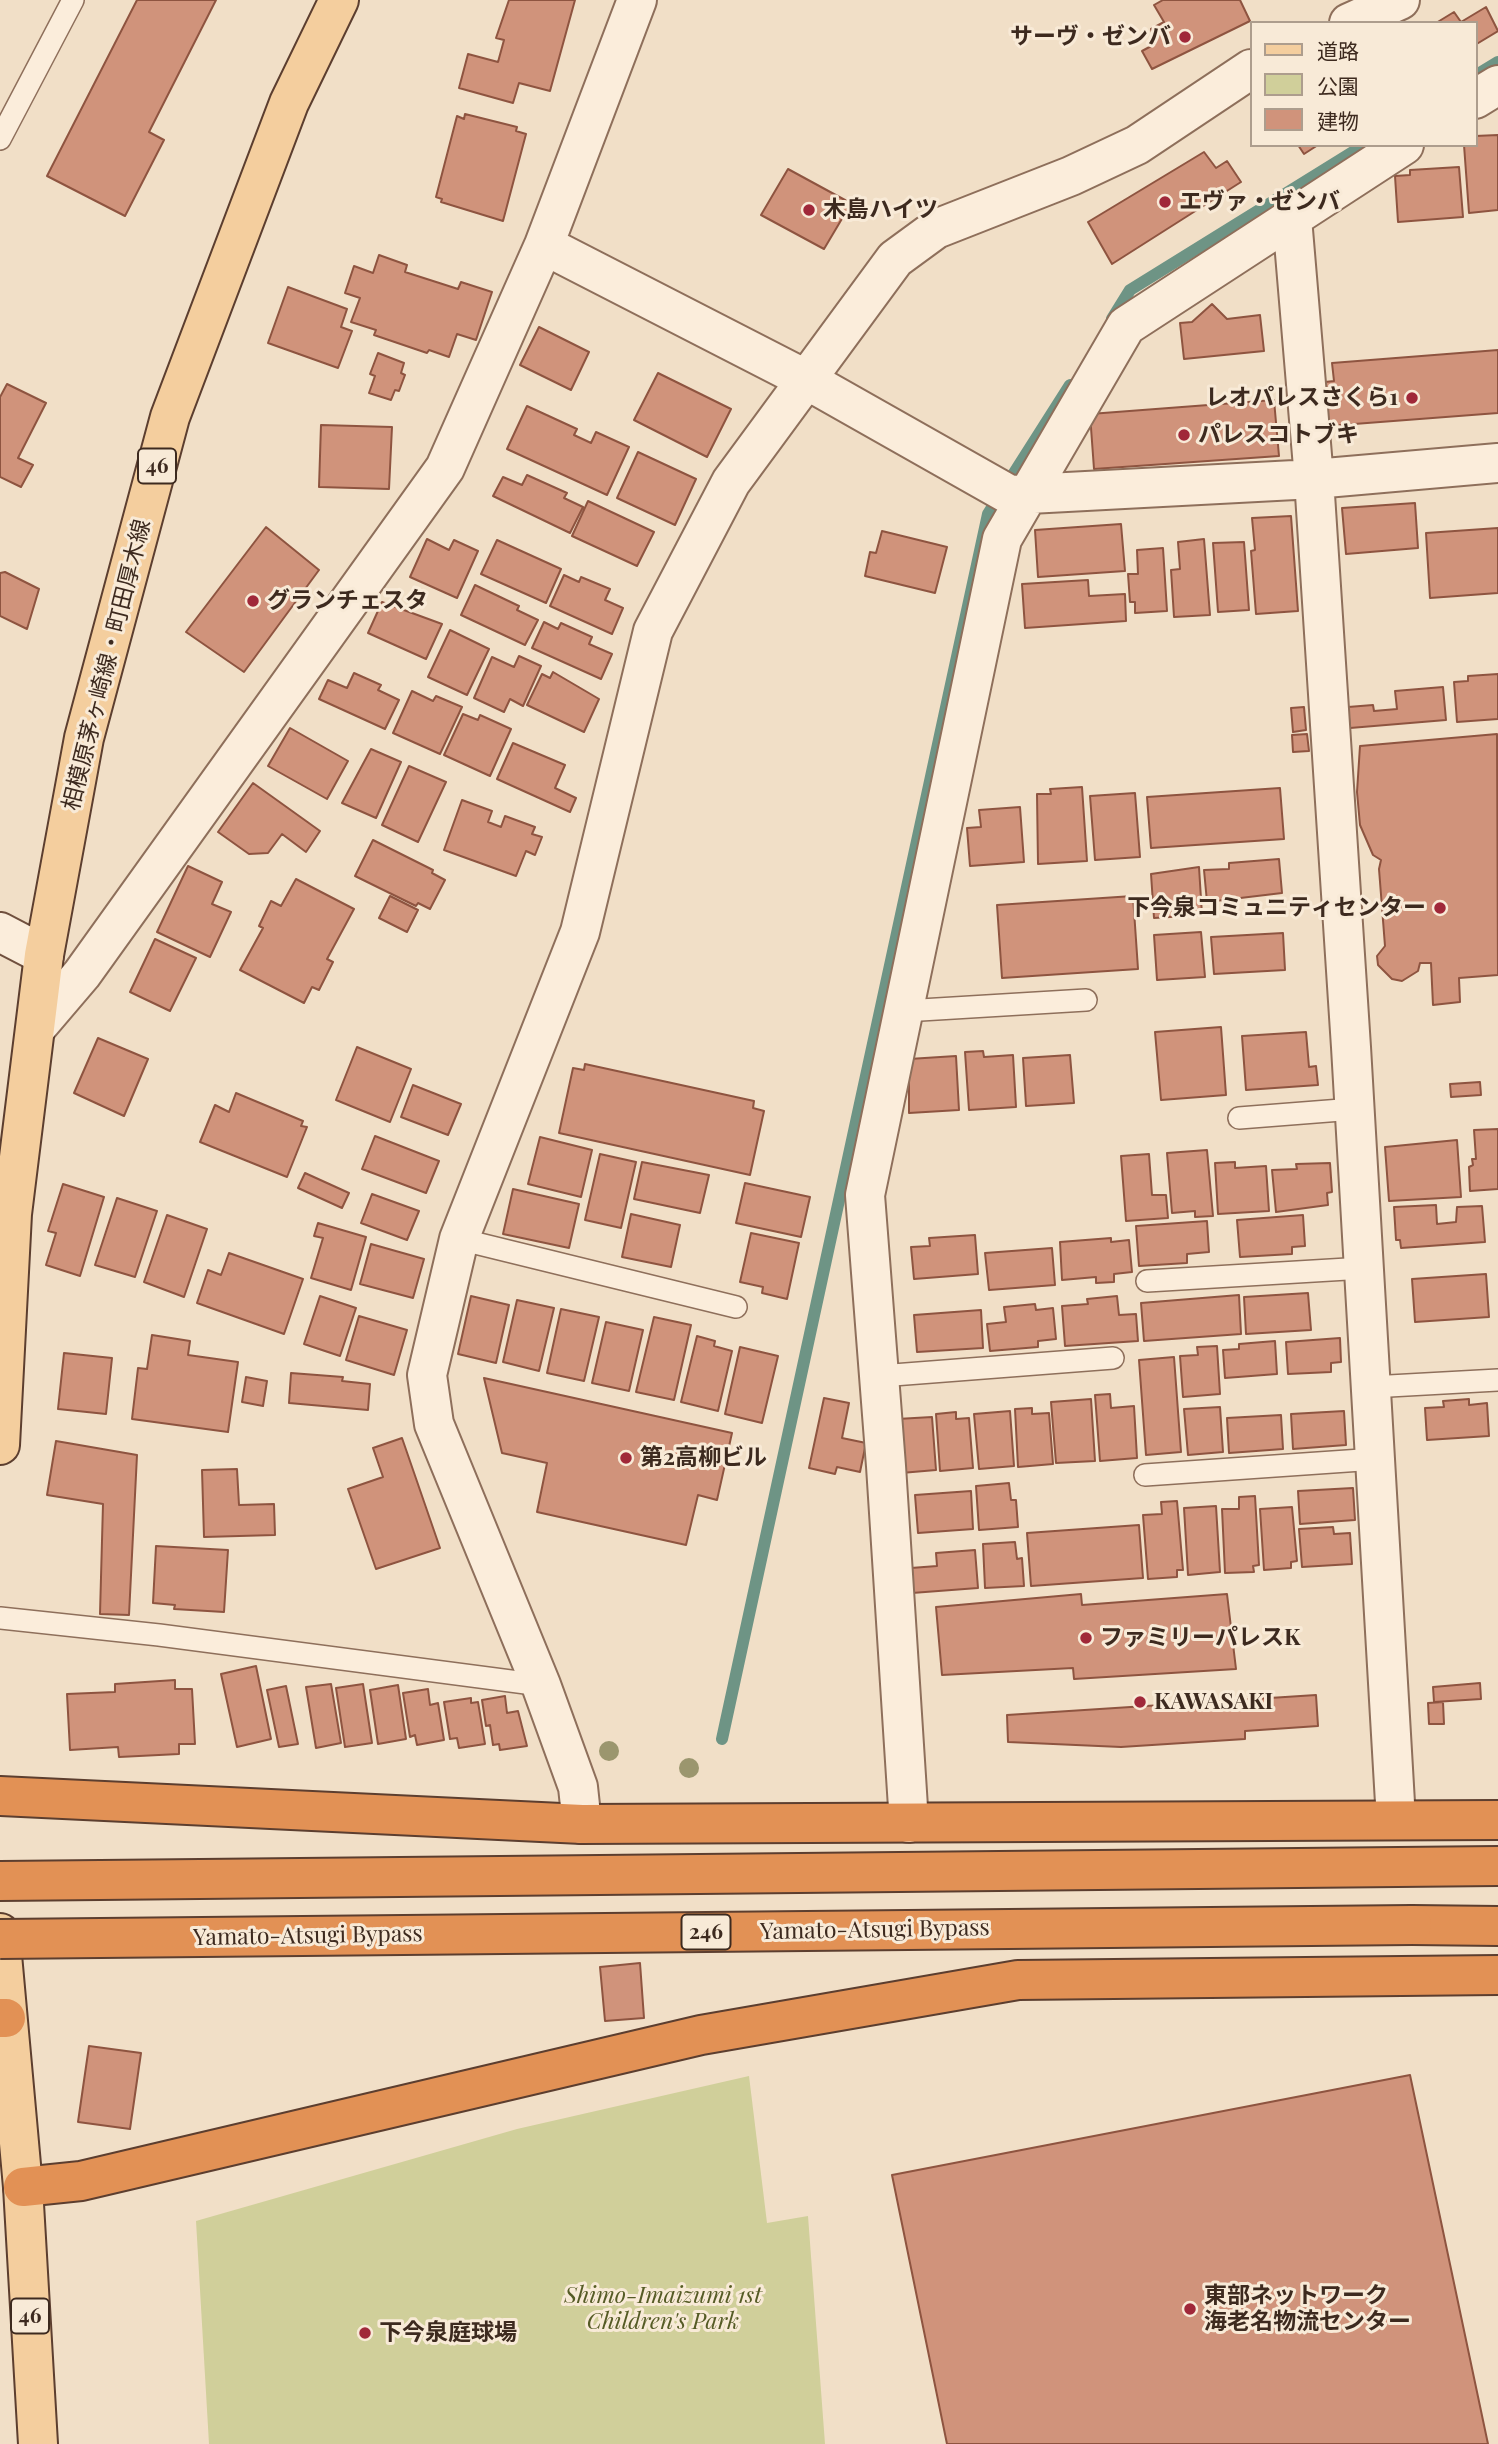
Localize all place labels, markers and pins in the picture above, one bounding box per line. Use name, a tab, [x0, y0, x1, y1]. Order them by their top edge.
place label: サーヴ・ゼンバ	[1010, 23, 1171, 51]
marker: サーヴ・ゼンバ	[1177, 29, 1193, 45]
place label: エヴァ・ゼンバ	[1179, 188, 1340, 216]
marker: エヴァ・ゼンバ	[1157, 194, 1173, 210]
place label: 木島ハイツ	[823, 196, 938, 224]
marker: 木島ハイツ	[801, 202, 817, 218]
place label: レオパレスさくら1	[1205, 384, 1398, 412]
marker: レオパレスさくら1	[1404, 390, 1420, 406]
place label: パレスコトブキ	[1198, 421, 1359, 449]
marker: パレスコトブキ	[1176, 427, 1192, 443]
place label: グランチェスタ	[267, 587, 428, 615]
marker: グランチェスタ	[245, 593, 261, 609]
place label: 下今泉コミュニティセンター	[1127, 894, 1426, 922]
marker: 下今泉コミュニティセンター	[1432, 900, 1448, 916]
place label: 第2高柳ビル	[640, 1444, 767, 1472]
marker: 第2高柳ビル	[618, 1450, 634, 1466]
place label: ファミリーパレスK	[1100, 1624, 1300, 1652]
marker: ファミリーパレスK	[1078, 1630, 1094, 1646]
place label: KAWASAKI	[1154, 1688, 1273, 1716]
marker: KAWASAKI	[1132, 1694, 1148, 1710]
place label: 東部ネットワーク 海老名物流センター	[1204, 2282, 1411, 2336]
marker: 東部ネットワーク 海老名物流センター	[1182, 2301, 1198, 2317]
place label: 下今泉庭球場	[379, 2319, 517, 2347]
marker: 下今泉庭球場	[357, 2325, 373, 2341]

